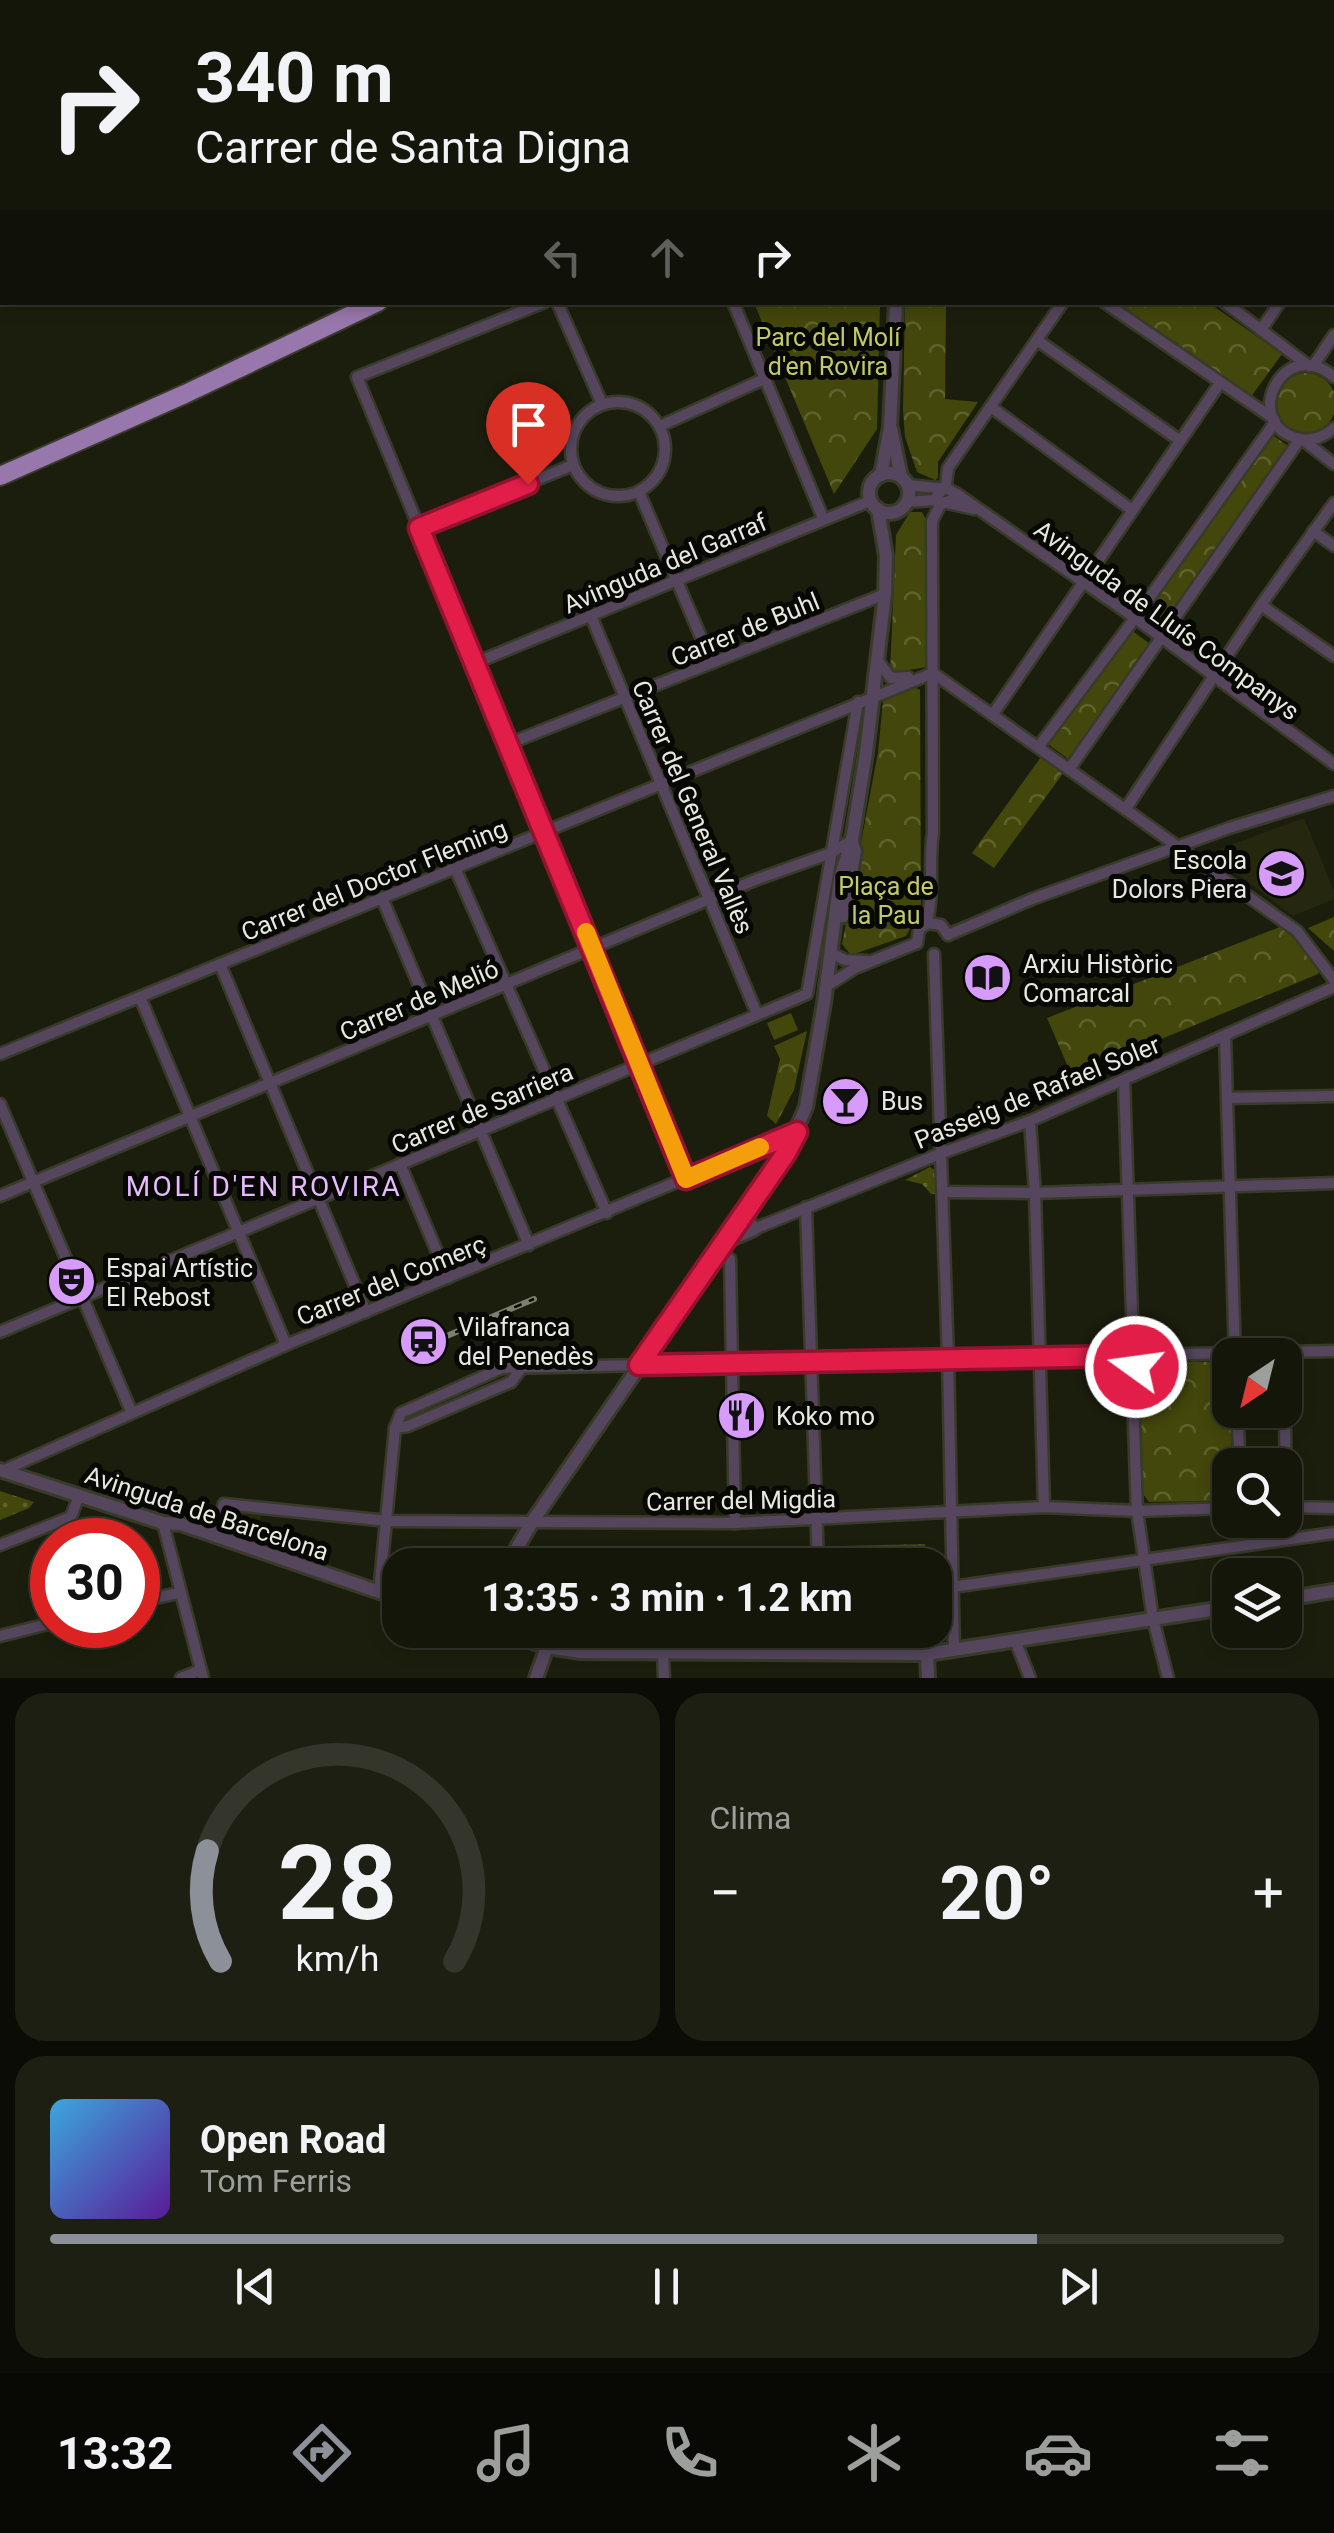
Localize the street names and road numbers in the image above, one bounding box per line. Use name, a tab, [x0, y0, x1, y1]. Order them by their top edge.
street label: Avinguda del Garraf	[559, 507, 772, 619]
street label: Avinguda de Lluís Companys	[1029, 515, 1305, 726]
street label: Carrer de Buhl	[667, 587, 824, 672]
street label: Carrer del General Vallès	[626, 676, 759, 938]
street label: Carrer del Doctor Fleming	[237, 814, 511, 947]
street label: Carrer de Melió	[335, 954, 503, 1047]
street label: Passeig de Rafael Soler	[910, 1030, 1165, 1155]
street label: Carrer de Sarriera	[387, 1057, 577, 1160]
street label: Carrer del Comerç	[292, 1229, 490, 1332]
street label: Avinguda de Barcelona	[81, 1460, 332, 1567]
street label: Carrer del Migdia	[646, 1484, 836, 1517]

